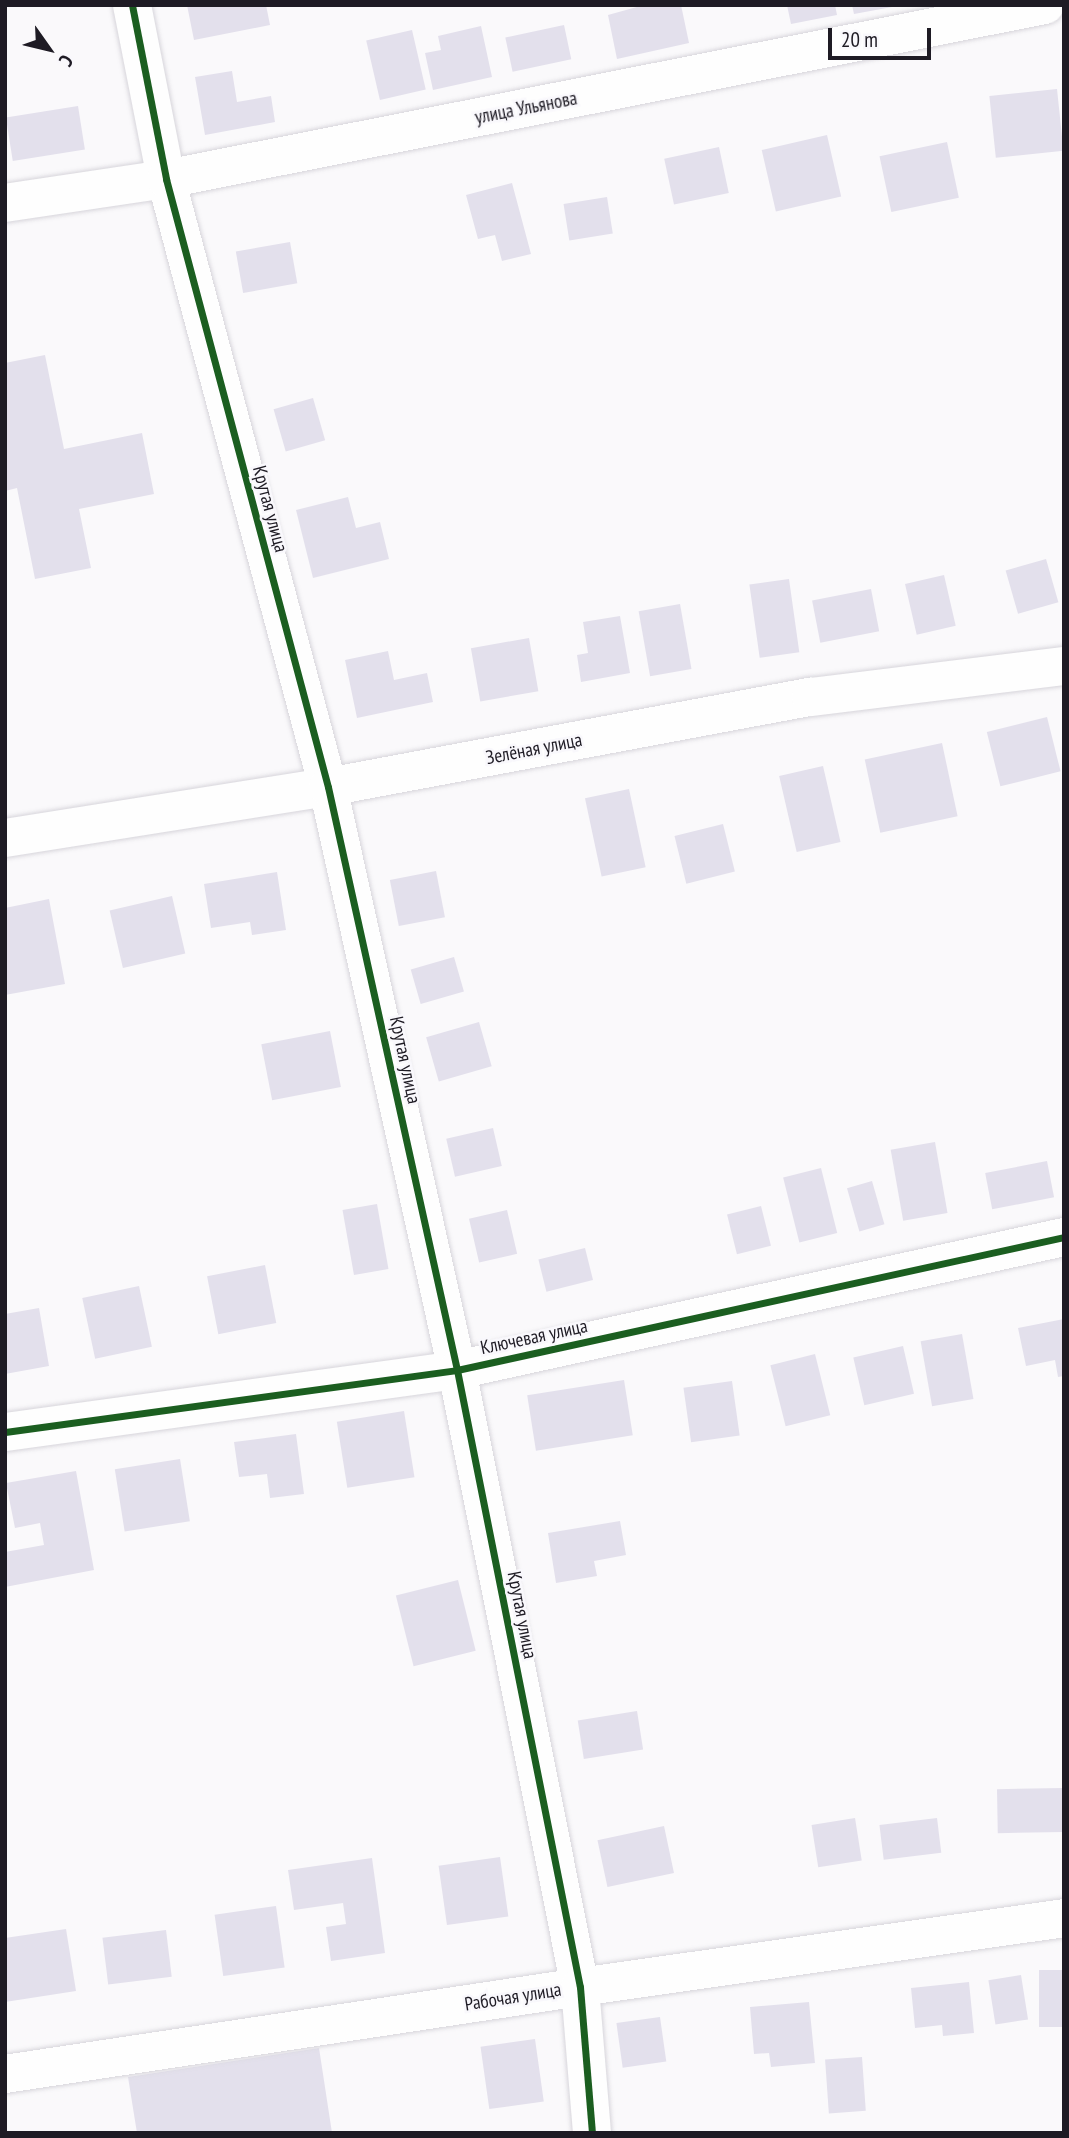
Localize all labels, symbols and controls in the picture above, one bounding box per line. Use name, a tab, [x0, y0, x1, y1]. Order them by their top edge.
north arrow	[14, 14, 84, 84]
scale bar	[831, 14, 934, 58]
text: 20 m	[841, 26, 878, 53]
text: С	[54, 50, 79, 71]
street label: улица Ульянова	[473, 87, 579, 129]
street label: Крутая улица	[248, 463, 292, 555]
street label: Зелёная улица	[484, 729, 584, 769]
street label: Крутая улица	[385, 1014, 425, 1106]
street label: Ключевая улица	[478, 1315, 590, 1359]
street label: Крутая улица	[502, 1569, 542, 1661]
street label: Рабочая улица	[463, 1978, 563, 2016]

